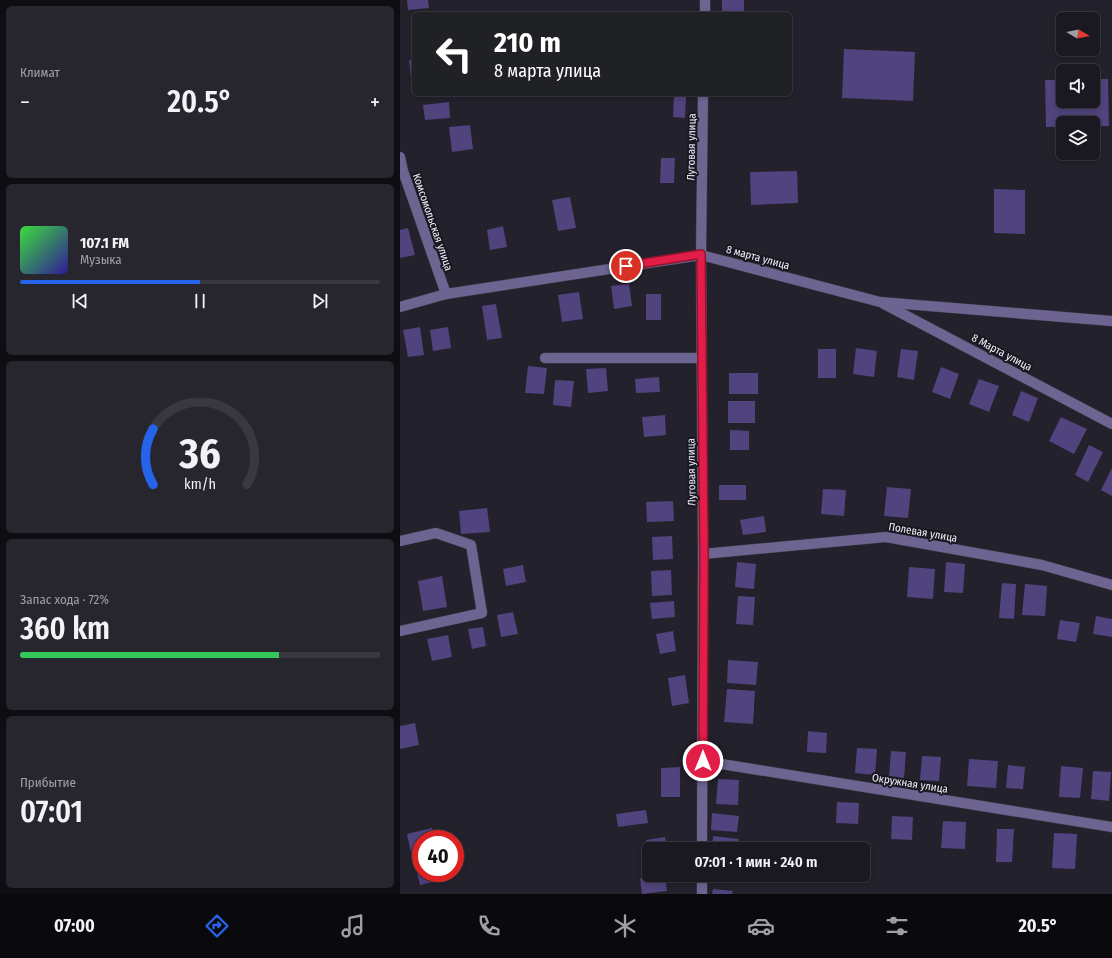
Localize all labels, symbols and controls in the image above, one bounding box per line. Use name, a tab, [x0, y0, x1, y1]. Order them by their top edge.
north arrow	[1056, 12, 1100, 56]
map controls	[1056, 12, 1100, 160]
text: 210 m	[494, 26, 561, 59]
icon: left	[428, 28, 480, 80]
text: 8 марта улица	[494, 60, 601, 82]
button: sound	[1056, 64, 1100, 108]
text: Климат	[20, 65, 60, 80]
text: 20.5°	[167, 84, 233, 120]
text: −	[20, 89, 30, 116]
text: +	[370, 89, 380, 116]
street label: Луговая улица	[684, 113, 699, 181]
button: layers	[1056, 116, 1100, 160]
street label: Комсомольская улица	[410, 172, 455, 273]
text: 107.1 FM	[80, 234, 129, 252]
street label: 8 марта улица	[725, 243, 791, 272]
pin	[609, 249, 643, 283]
text: Музыка	[80, 252, 122, 267]
icon: arrive	[615, 255, 637, 277]
icon: previous	[69, 290, 91, 312]
icon: pause	[189, 290, 211, 312]
icon: next	[309, 290, 331, 312]
street label: 8 Марта улица	[969, 331, 1034, 374]
text: 36	[178, 429, 221, 479]
street label: Луговая улица	[684, 438, 699, 506]
text: km/h	[184, 476, 216, 493]
street label: Полевая улица	[887, 520, 958, 545]
text: Запас хода · 72%	[20, 592, 109, 607]
text: 360 km	[20, 611, 110, 647]
position arrow	[682, 740, 724, 782]
street label: Окружная улица	[871, 771, 949, 796]
text: Прибытие	[20, 775, 76, 790]
text: 07:01	[20, 794, 83, 830]
speed limit sign: 40	[412, 830, 464, 882]
text: 07:01 · 1 мин · 240 m	[695, 853, 817, 871]
icon: directions	[203, 912, 231, 940]
icon: music	[339, 912, 367, 940]
icon: phone	[475, 912, 503, 940]
icon: climate	[611, 912, 639, 940]
icon: car	[747, 912, 775, 940]
icon: filters	[883, 912, 911, 940]
text: 07:00	[54, 915, 95, 937]
text: 20.5°	[1018, 915, 1058, 937]

